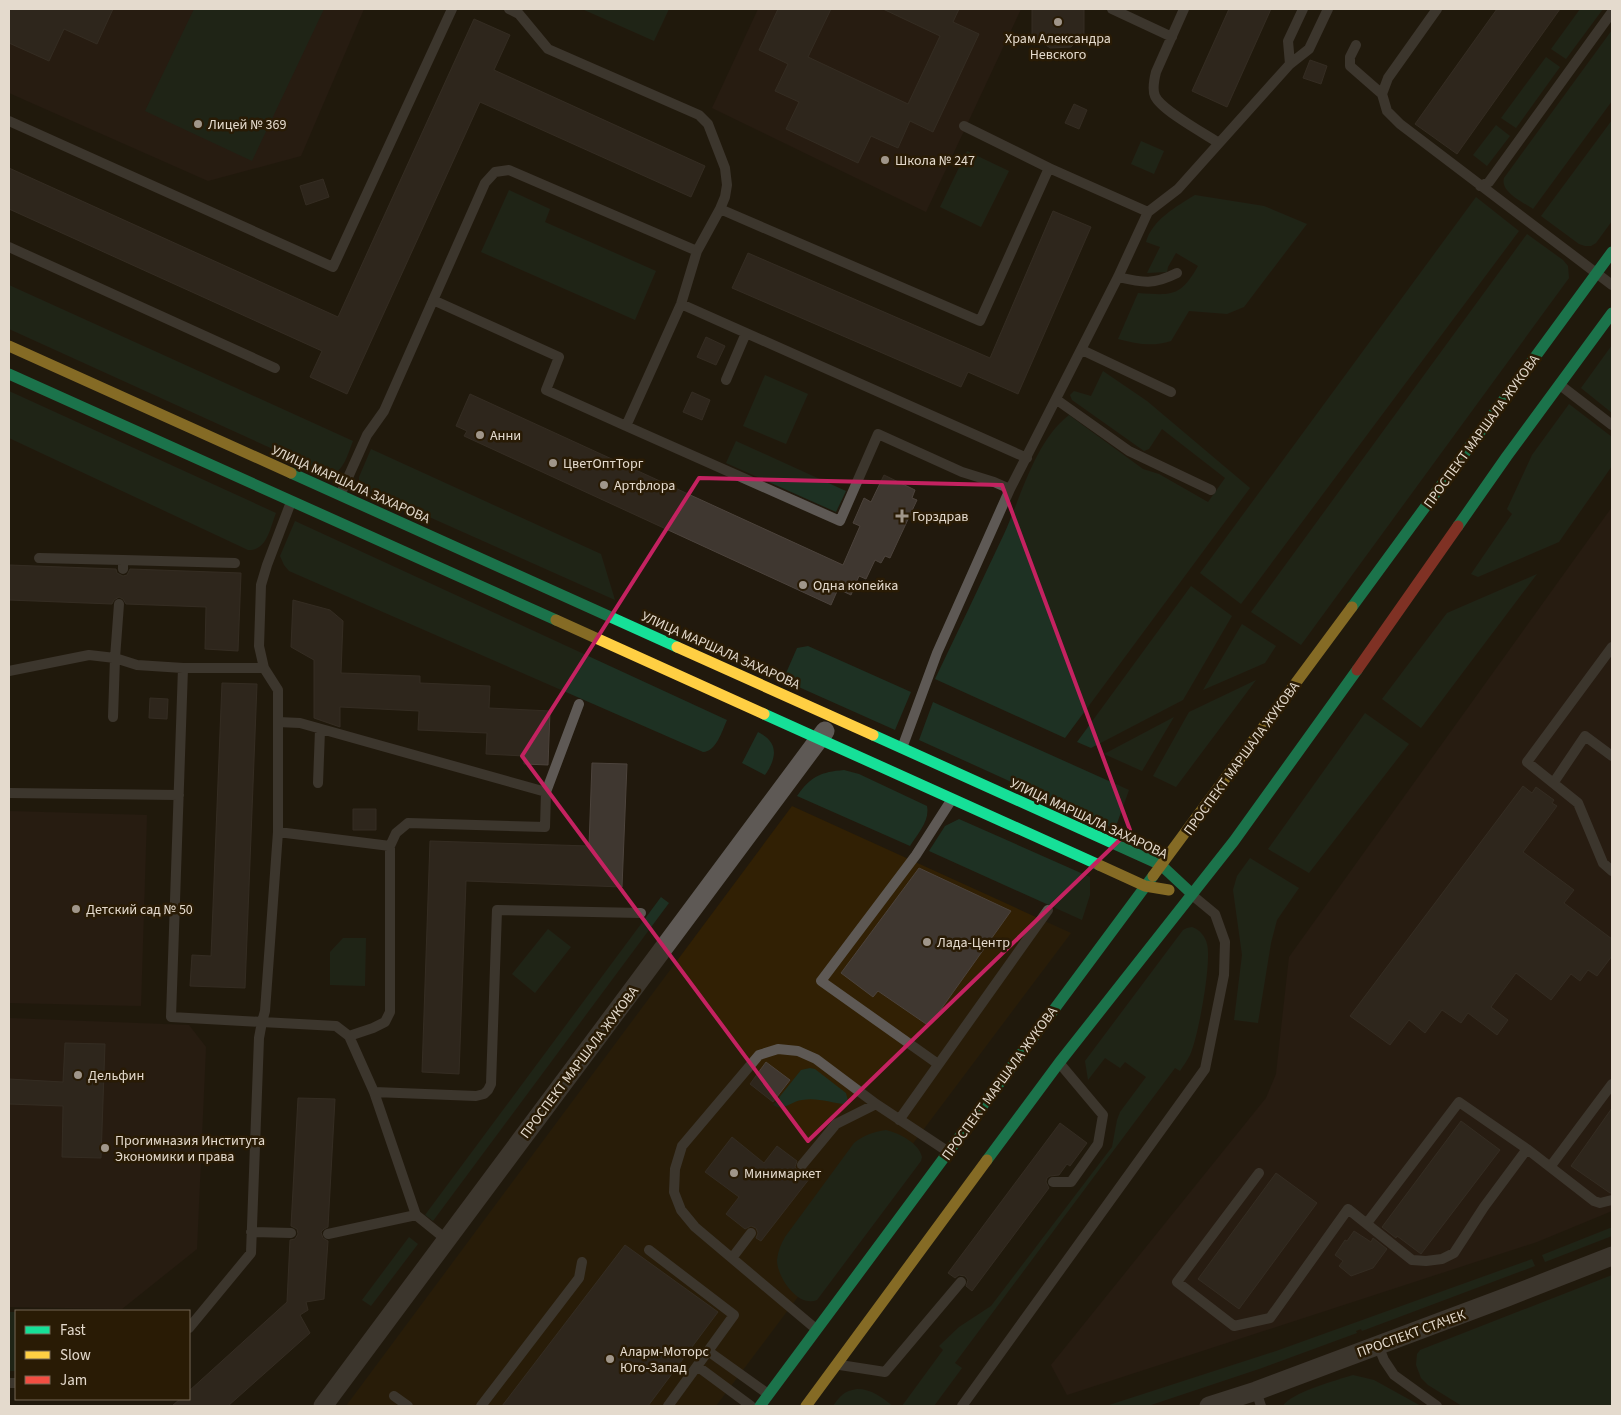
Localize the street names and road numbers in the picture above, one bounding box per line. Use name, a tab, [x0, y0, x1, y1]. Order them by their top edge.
street label: ПРОСПЕКТ МАРШАЛА ЖУКОВА	[1419, 350, 1545, 513]
street label: УЛИЦА МАРШАЛА ЗАХАРОВА	[268, 441, 434, 529]
street label: УЛИЦА МАРШАЛА ЗАХАРОВА	[638, 607, 804, 695]
street label: ПРОСПЕКТ МАРШАЛА ЖУКОВА	[1179, 677, 1305, 840]
street label: УЛИЦА МАРШАЛА ЗАХАРОВА	[1006, 774, 1171, 864]
street label: ПРОСПЕКТ МАРШАЛА ЖУКОВА	[516, 982, 644, 1143]
street label: ПРОСПЕКТ МАРШАЛА ЖУКОВА	[937, 1002, 1063, 1165]
street label: ПРОСПЕКТ СТАЧЕК	[1354, 1305, 1469, 1363]

